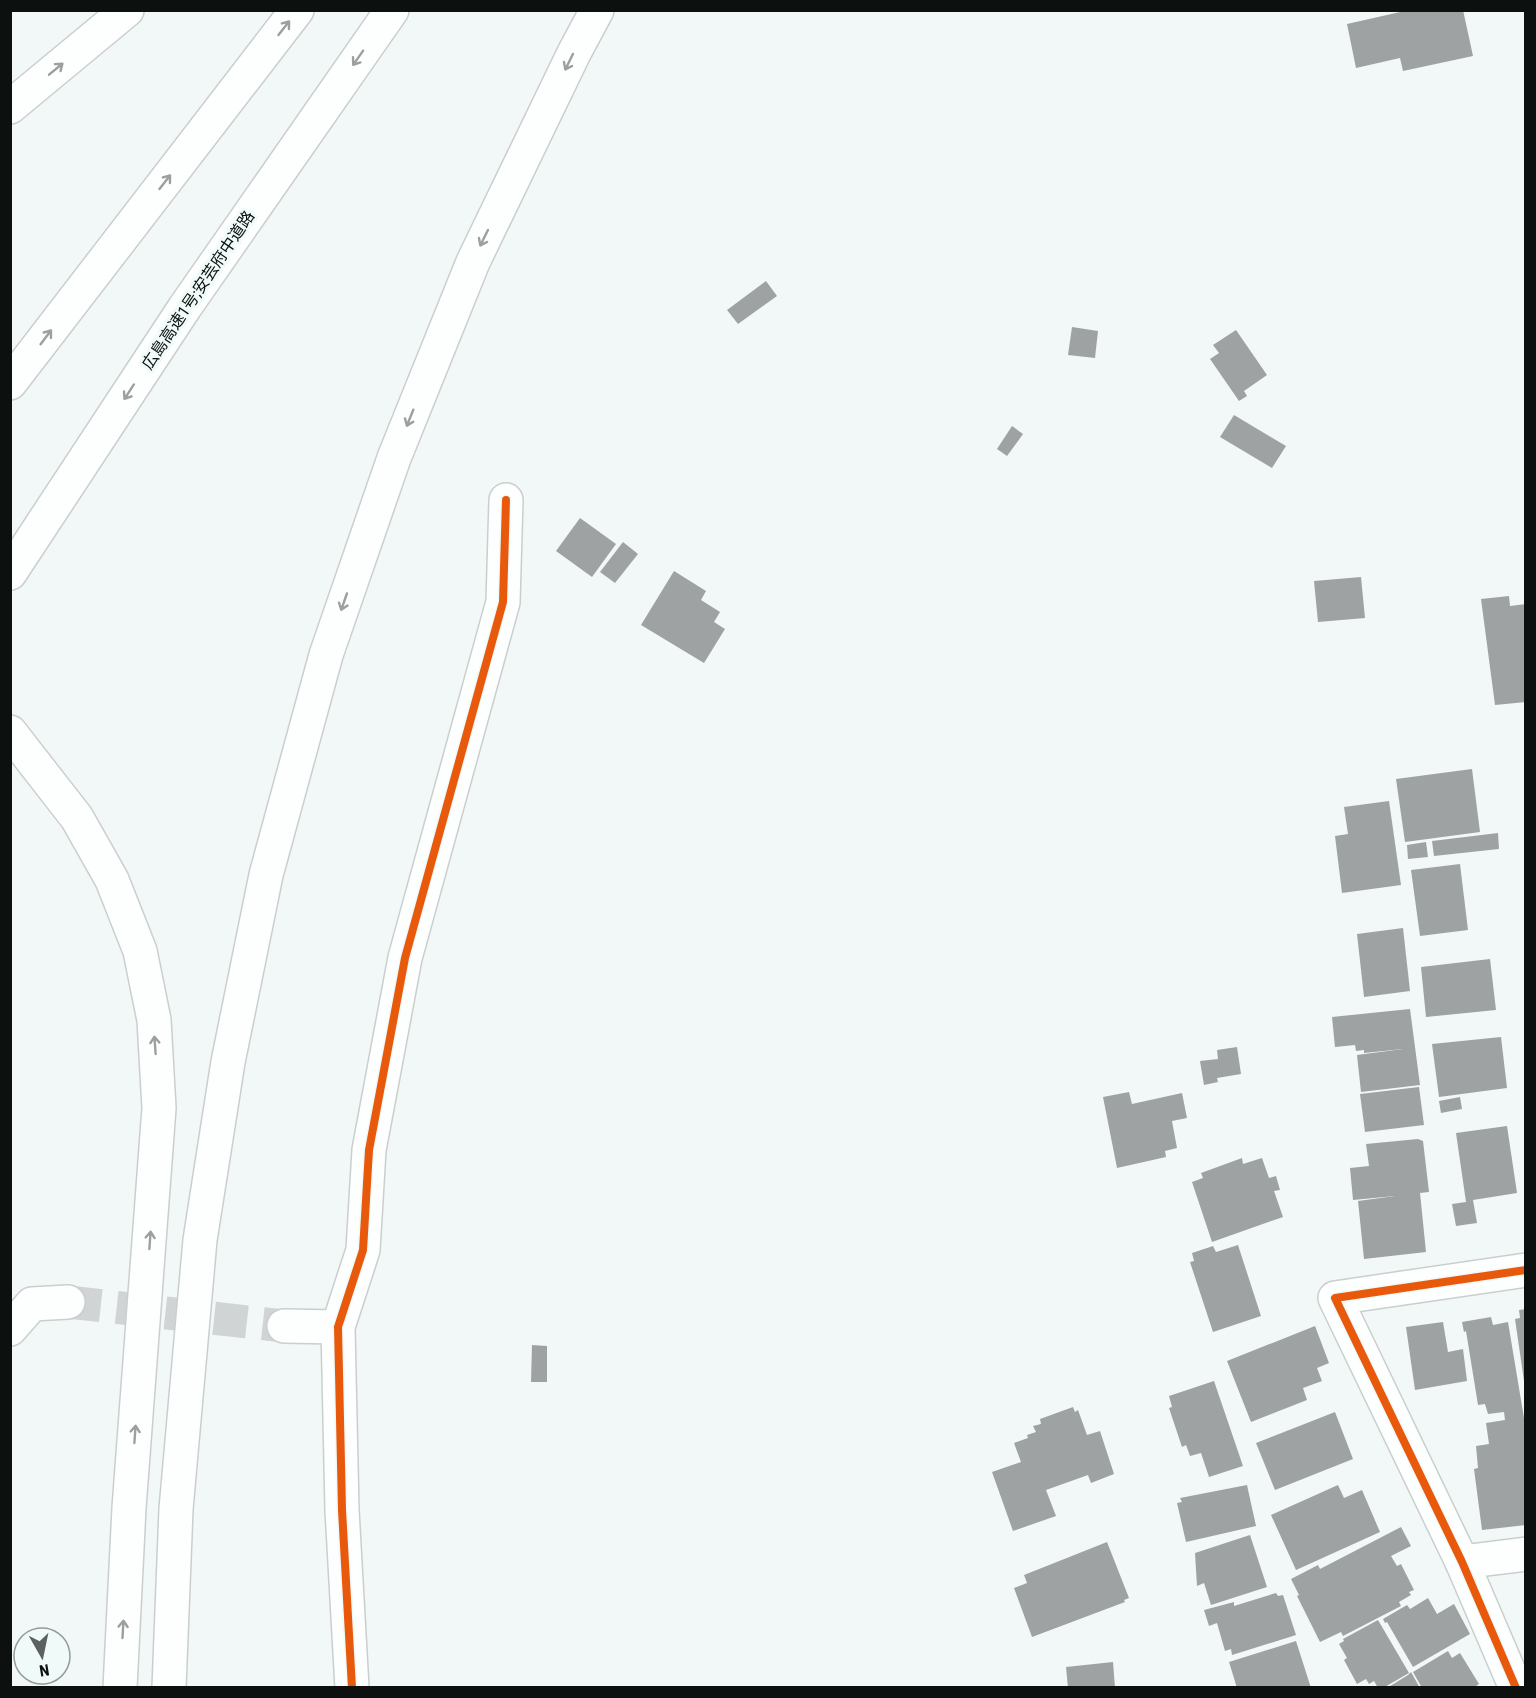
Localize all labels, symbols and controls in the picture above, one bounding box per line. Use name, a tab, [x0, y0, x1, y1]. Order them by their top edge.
one-way arrow	[278, 20, 290, 36]
one-way arrow	[352, 50, 364, 66]
one-way arrow	[563, 53, 575, 71]
one-way arrow	[47, 63, 63, 76]
one-way arrow	[158, 174, 171, 190]
street label: 広島高速1号;安芸府中道路	[138, 207, 258, 373]
one-way arrow	[478, 228, 490, 246]
one-way arrow	[40, 329, 52, 345]
one-way arrow	[122, 383, 134, 400]
one-way arrow	[404, 408, 415, 427]
one-way arrow	[338, 592, 349, 610]
one-way arrow	[150, 1036, 161, 1056]
one-way arrow	[145, 1231, 156, 1251]
one-way arrow	[130, 1425, 141, 1445]
one-way arrow	[118, 1620, 129, 1640]
north arrow	[12, 1626, 72, 1686]
text: N	[38, 1660, 51, 1680]

